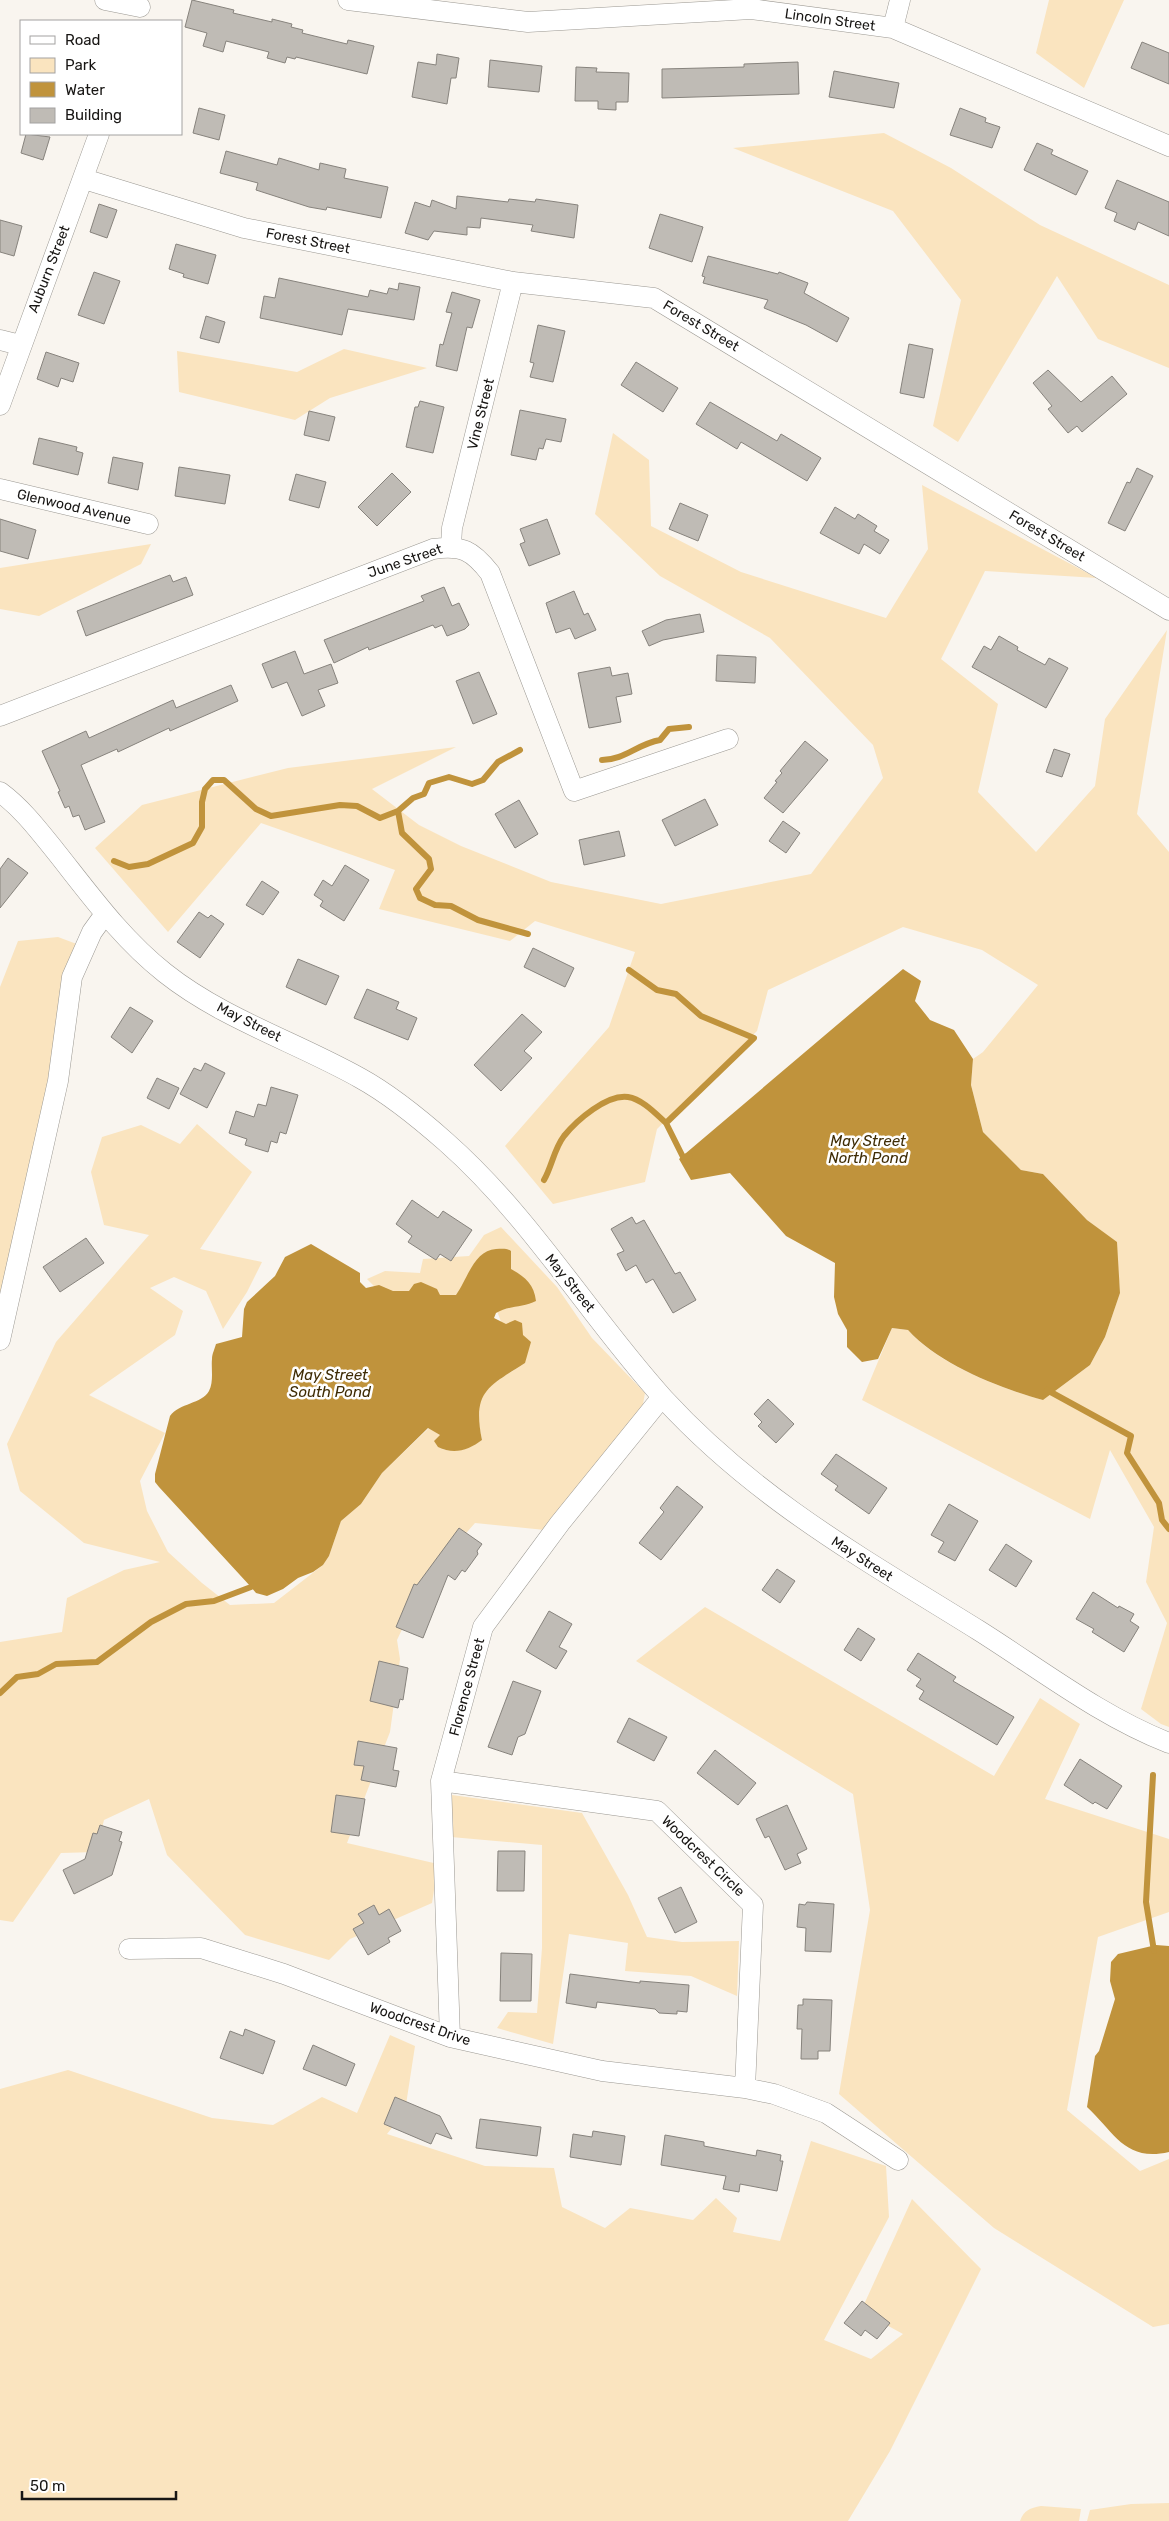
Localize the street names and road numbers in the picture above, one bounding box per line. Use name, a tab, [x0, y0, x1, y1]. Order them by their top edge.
street label: Lincoln Street	[784, 5, 877, 35]
street label: Auburn Street	[25, 222, 74, 315]
street label: Forest Street	[264, 224, 352, 258]
street label: Forest Street	[660, 297, 743, 356]
street label: Vine Street	[464, 376, 498, 451]
street label: Glenwood Avenue	[15, 486, 133, 528]
street label: Forest Street	[1006, 507, 1089, 566]
street label: June Street	[366, 540, 445, 582]
street label: May Street	[214, 999, 284, 1046]
street label: May Street	[541, 1250, 599, 1316]
street label: May Street	[828, 1533, 896, 1585]
street label: Florence Street	[446, 1636, 488, 1738]
street label: Woodcrest Circle	[658, 1812, 748, 1900]
street label: Woodcrest Drive	[367, 1999, 473, 2049]

